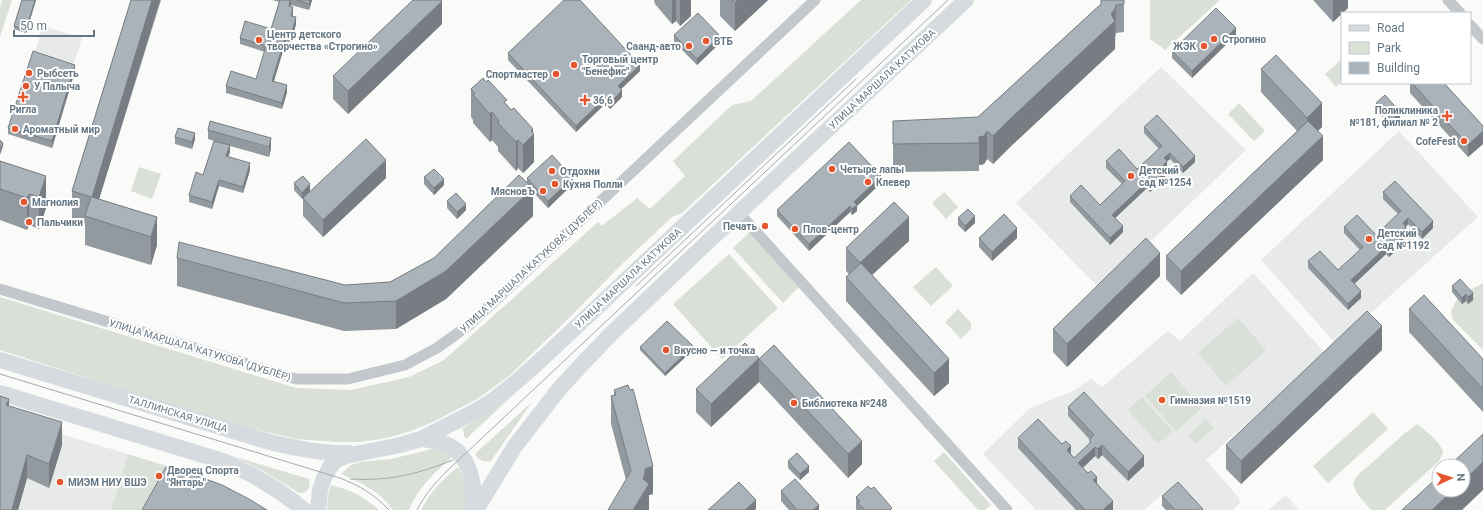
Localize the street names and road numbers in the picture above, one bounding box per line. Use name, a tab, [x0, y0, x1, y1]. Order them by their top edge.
street label: УЛИЦА МАРШАЛА КАТУКОВА	[827, 27, 938, 131]
street label: УЛИЦА МАРШАЛА КАТУКОВА (ДУБЛЁР)	[457, 197, 605, 335]
street label: УЛИЦА МАРШАЛА КАТУКОВА	[573, 226, 684, 330]
street label: УЛИЦА МАРШАЛА КАТУКОВА (ДУБЛЁР)	[107, 316, 293, 384]
street label: ТАЛЛИНСКАЯ УЛИЦА	[127, 394, 229, 434]

